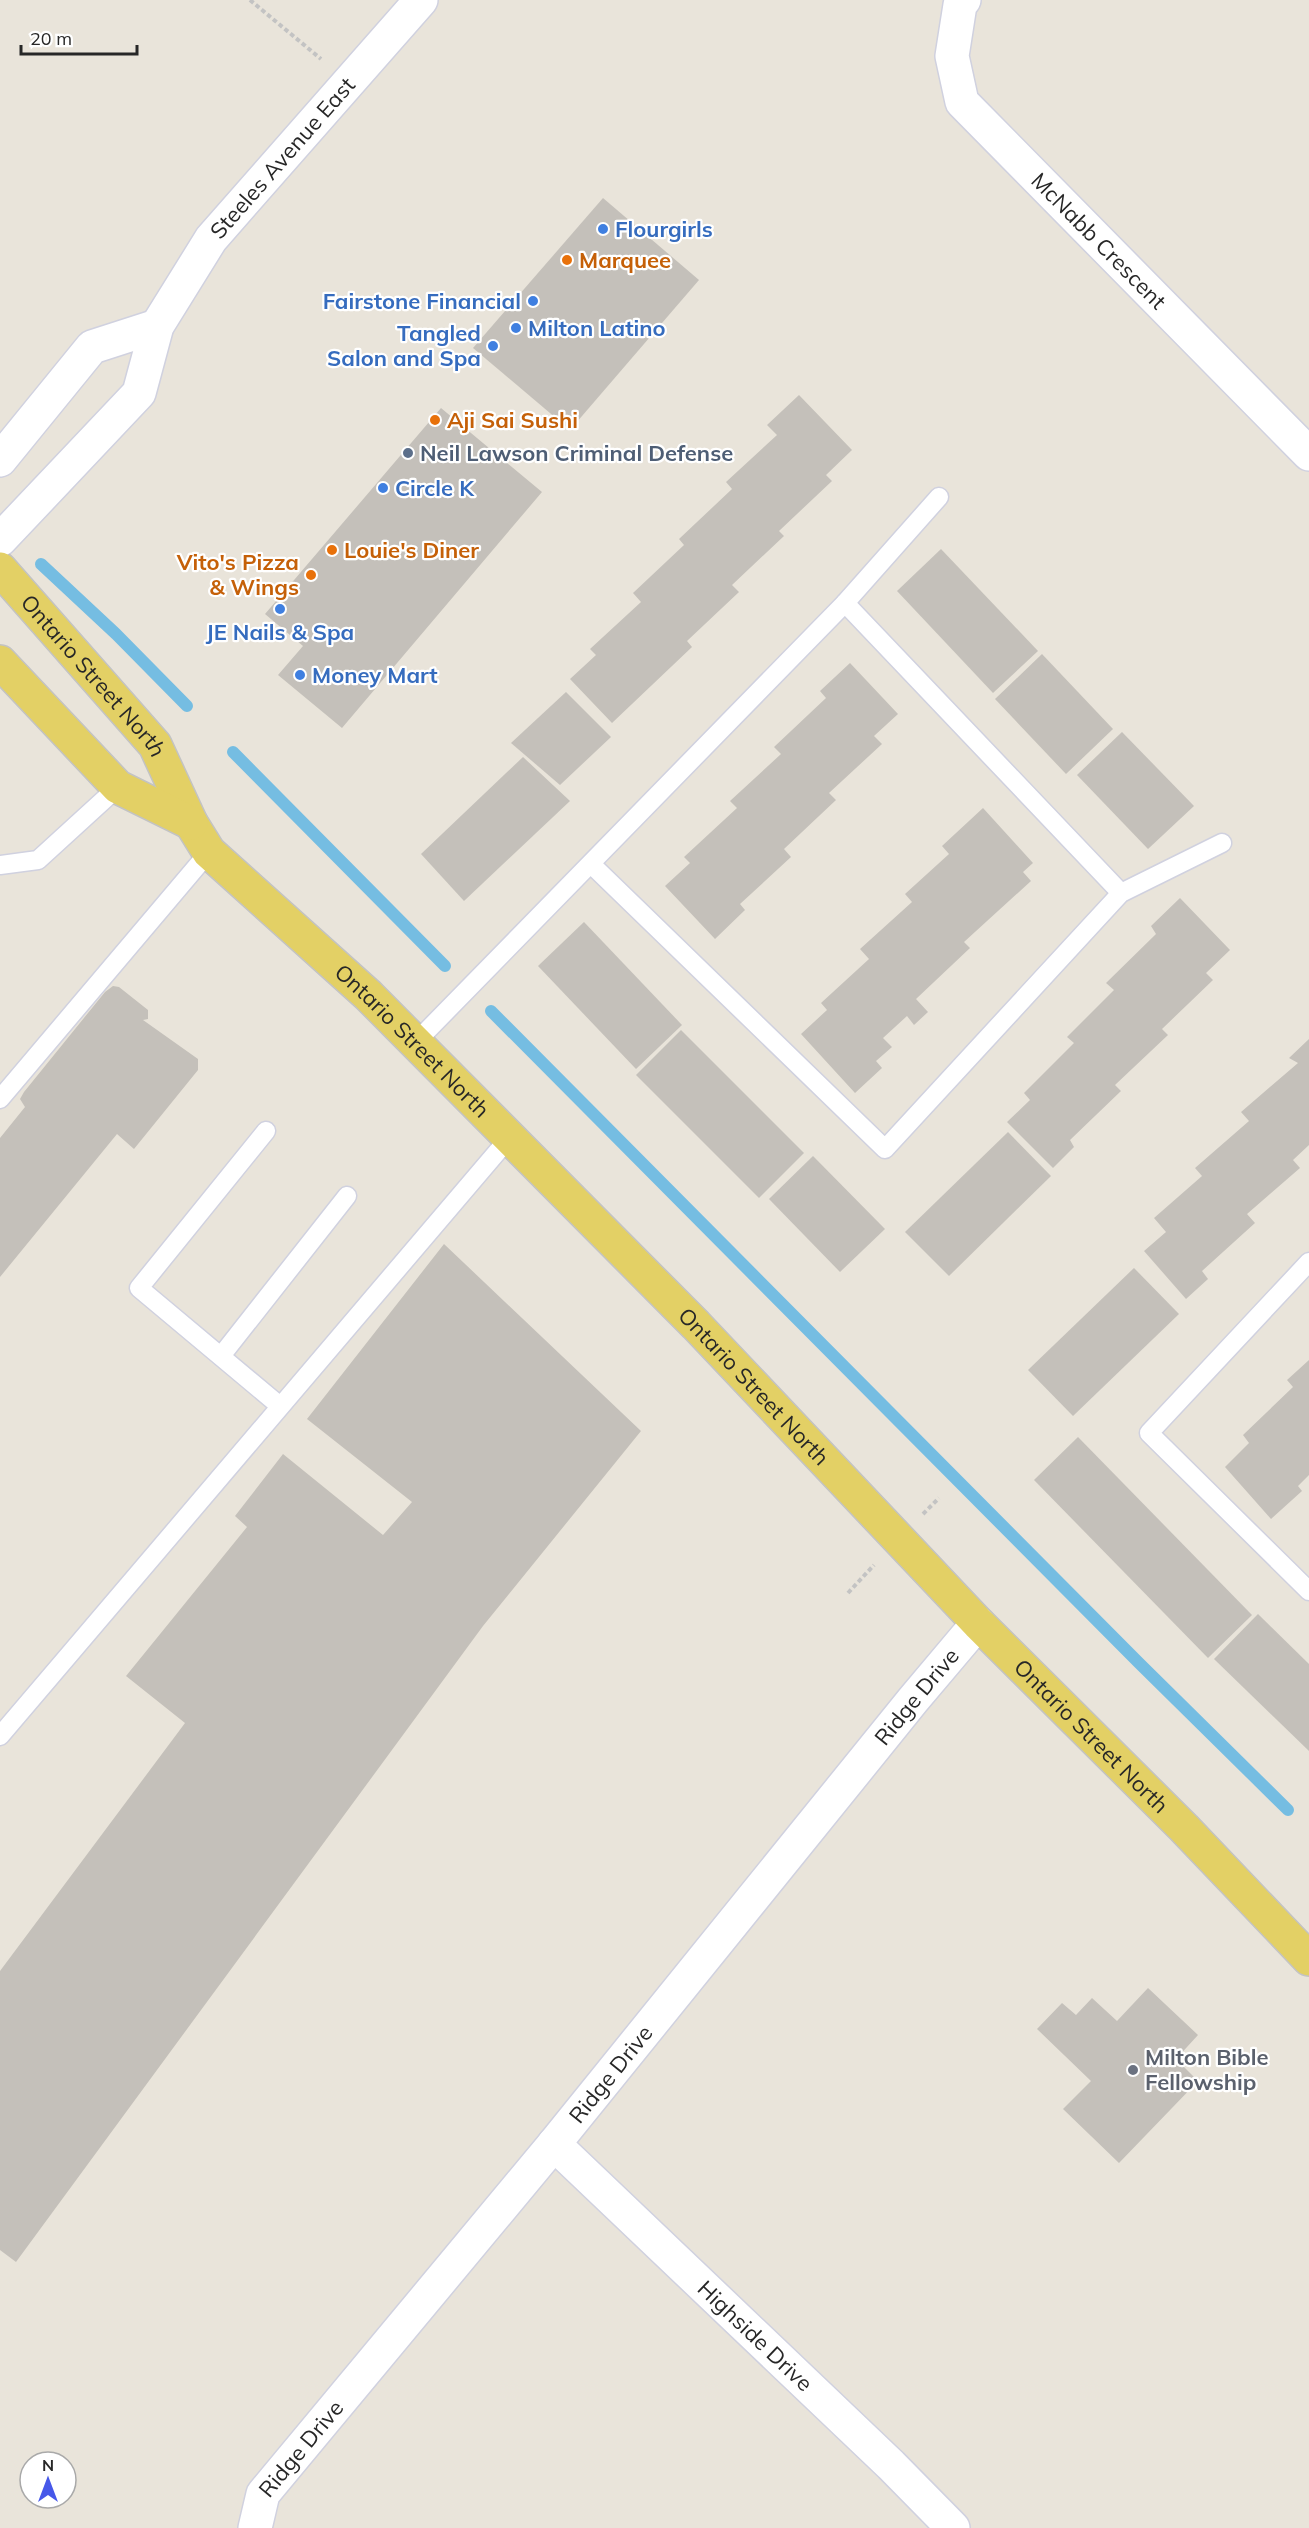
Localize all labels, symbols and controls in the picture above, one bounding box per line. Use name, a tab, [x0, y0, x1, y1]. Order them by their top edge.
scale bar	[21, 18, 136, 56]
text: 20 m	[30, 27, 72, 50]
street label: Steeles Avenue East	[204, 71, 361, 245]
street label: McNabb Crescent	[1025, 167, 1172, 315]
place label: Flourgirls	[615, 215, 713, 243]
marker: Flourgirls	[596, 222, 610, 236]
place label: Marquee	[579, 246, 671, 274]
marker: Marquee	[560, 253, 574, 267]
place label: Fairstone Financial	[323, 287, 521, 315]
marker: Fairstone Financial	[526, 294, 540, 308]
place label: Milton Latino	[528, 314, 666, 342]
place label: Tangled Salon and Spa	[327, 319, 481, 372]
marker: Milton Latino	[509, 321, 523, 335]
marker: Tangled Salon and Spa	[486, 339, 500, 353]
place label: Aji Sai Sushi	[447, 406, 578, 434]
marker: Aji Sai Sushi	[428, 413, 442, 427]
place label: Neil Lawson Criminal Defense	[420, 439, 733, 467]
marker: Neil Lawson Criminal Defense	[401, 446, 415, 460]
place label: Circle K	[395, 474, 475, 502]
marker: Circle K	[376, 481, 390, 495]
place label: Louie's Diner	[344, 536, 479, 564]
marker: Louie's Diner	[325, 543, 339, 557]
place label: Vito's Pizza & Wings	[176, 548, 299, 601]
marker: Vito's Pizza & Wings	[304, 568, 318, 582]
street label: Ontario Street North	[15, 589, 172, 761]
marker: JE Nails & Spa	[273, 602, 287, 616]
place label: JE Nails & Spa	[206, 618, 354, 646]
place label: Money Mart	[312, 661, 438, 689]
marker: Money Mart	[293, 668, 307, 682]
street label: Ontario Street North	[329, 958, 496, 1123]
street label: Ontario Street North	[672, 1301, 835, 1471]
street label: Ridge Drive	[868, 1642, 965, 1751]
street label: Ontario Street North	[1008, 1653, 1175, 1819]
street label: Ridge Drive	[563, 2019, 658, 2129]
place label: Milton Bible Fellowship	[1145, 2043, 1269, 2096]
marker: Milton Bible Fellowship	[1126, 2063, 1140, 2077]
street label: Highside Drive	[692, 2274, 819, 2397]
street label: Ridge Drive	[252, 2394, 349, 2503]
north arrow	[18, 2450, 78, 2510]
text: N	[42, 2455, 54, 2475]

